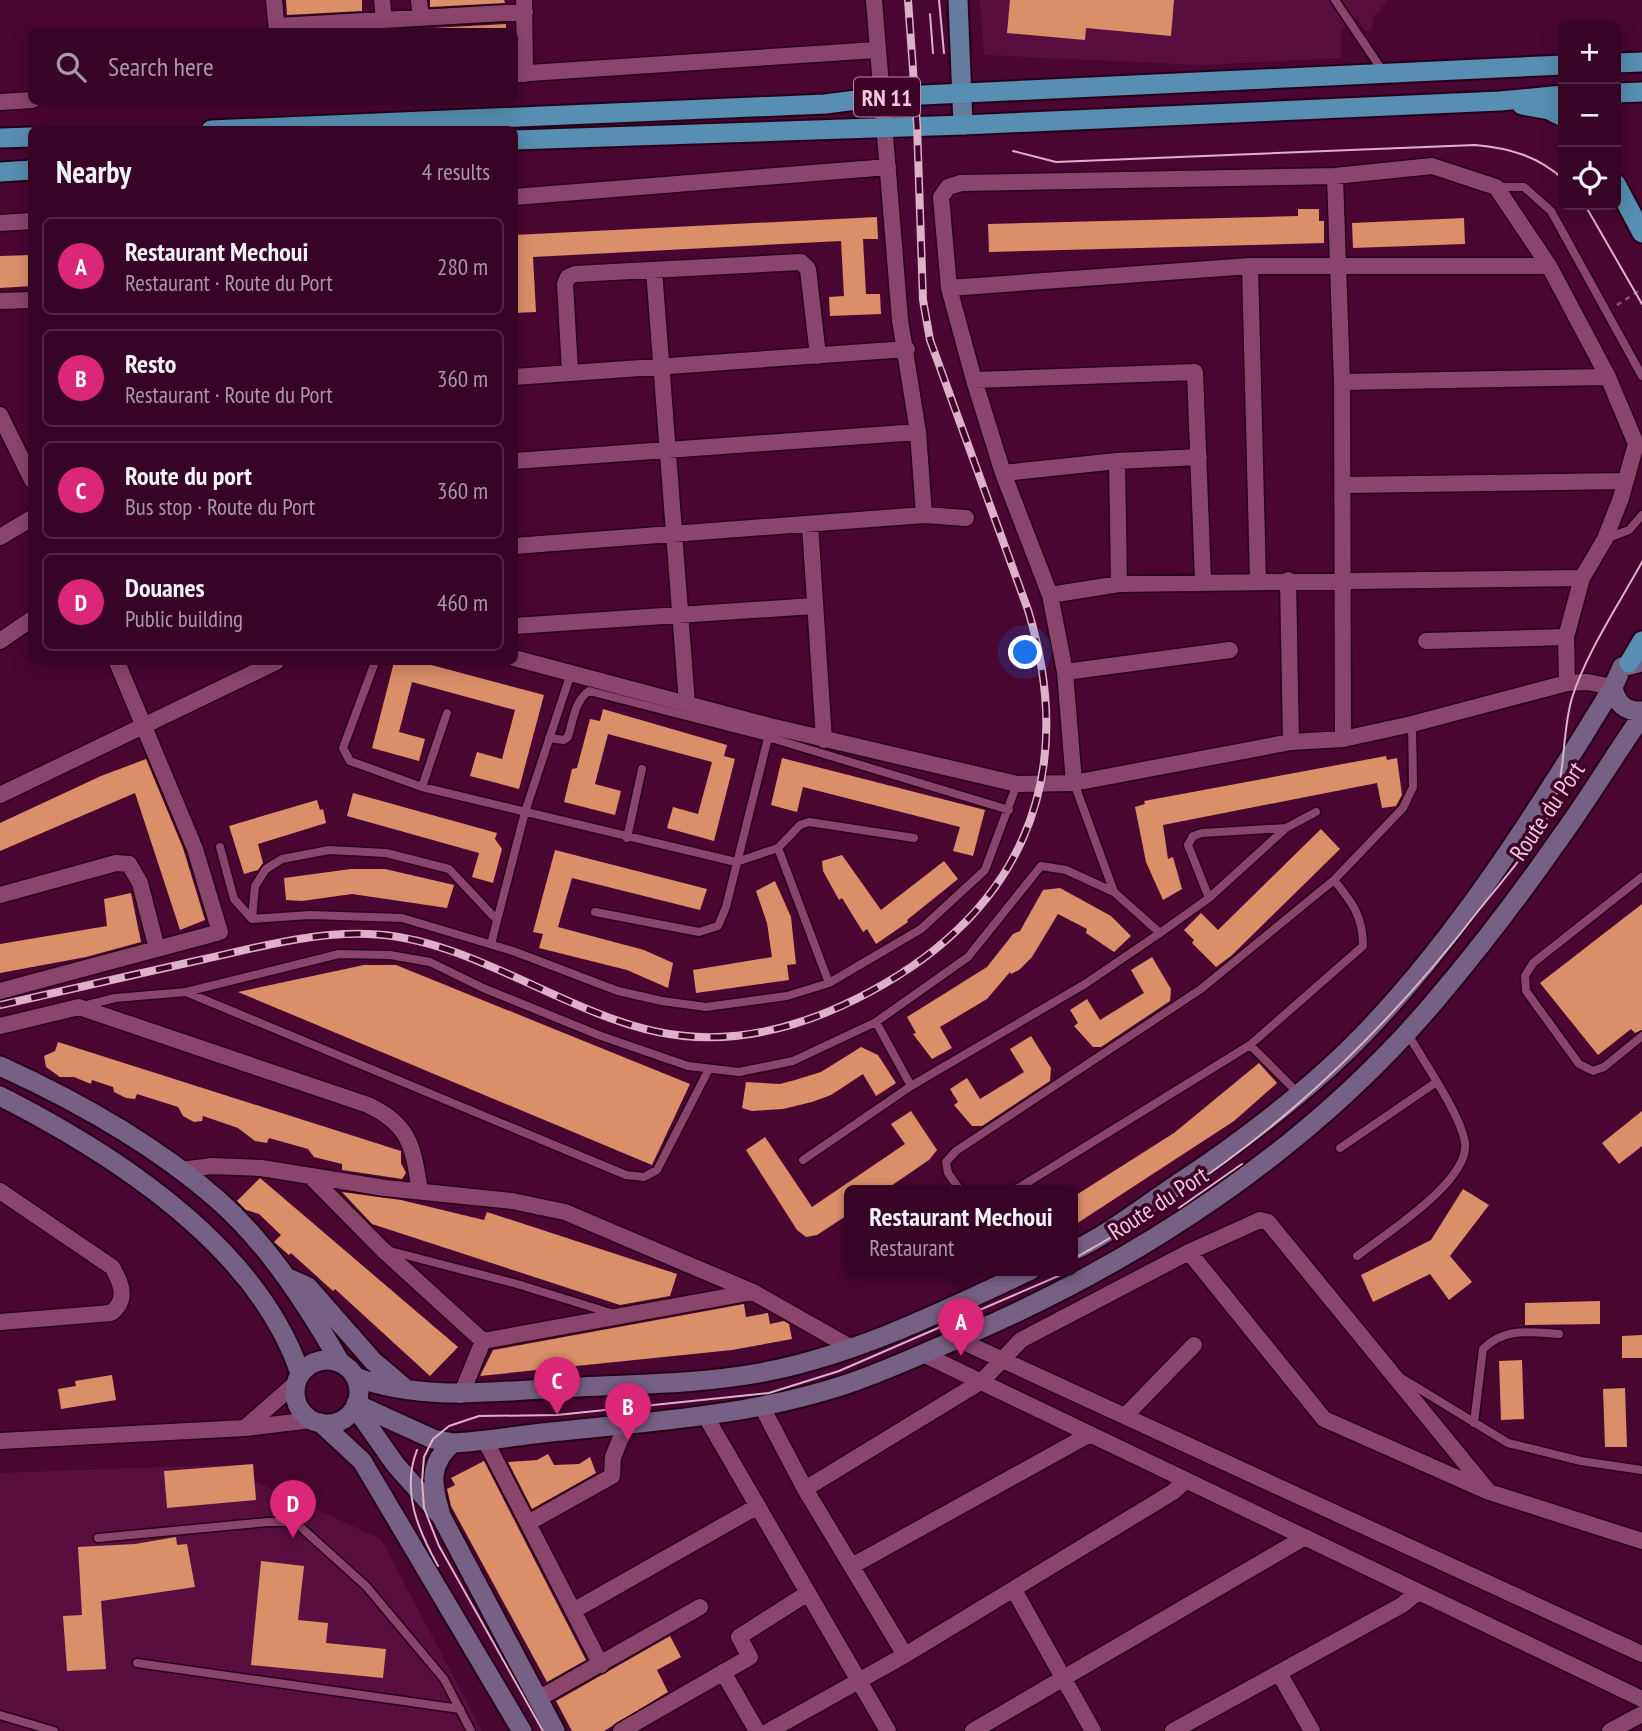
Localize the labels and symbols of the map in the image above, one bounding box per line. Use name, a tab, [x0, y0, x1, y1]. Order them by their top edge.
road number: RN 11	[854, 78, 920, 116]
your location	[1008, 635, 1042, 669]
street label: Route du Port	[1503, 755, 1592, 866]
street label: Route du Port	[1102, 1159, 1214, 1247]
pin: A	[938, 1298, 984, 1356]
pin: C	[534, 1357, 580, 1415]
pin: B	[605, 1383, 651, 1441]
pin: D	[270, 1480, 316, 1538]

